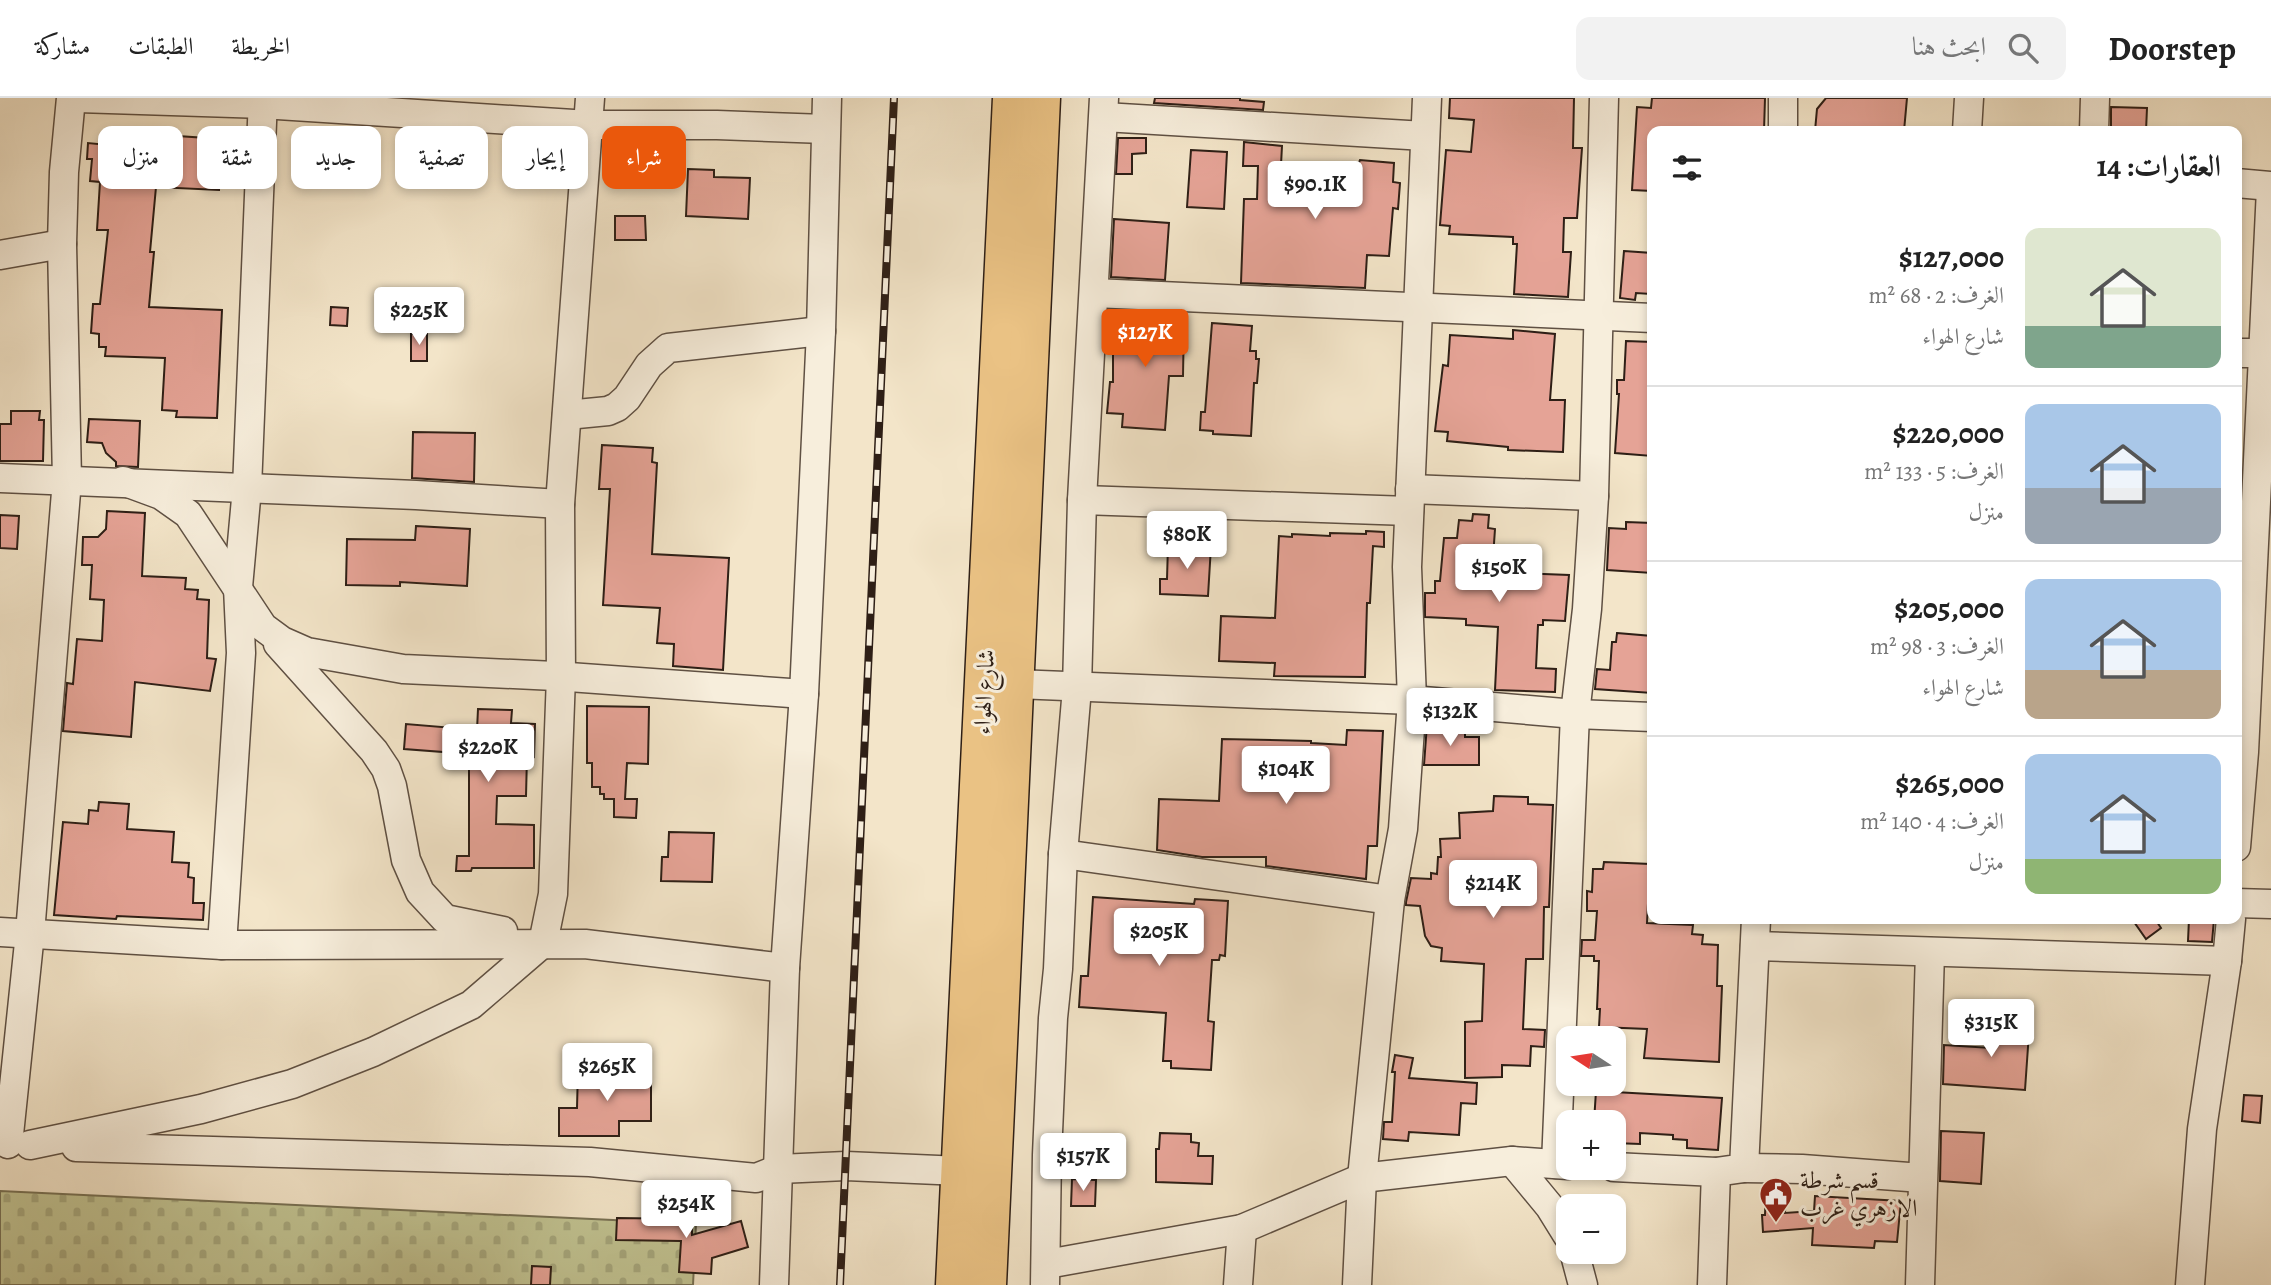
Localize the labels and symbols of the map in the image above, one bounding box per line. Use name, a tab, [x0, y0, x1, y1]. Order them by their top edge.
pin: $90.1K	[1258, 162, 1372, 221]
pin: $225K	[370, 288, 468, 347]
pin: $127K	[1096, 310, 1194, 369]
pin: $80K	[1146, 512, 1228, 571]
pin: $150K	[1450, 545, 1548, 604]
street label: شارع الهواء	[966, 649, 1006, 736]
pin: $132K	[1401, 688, 1499, 748]
pin: $220K	[439, 724, 537, 784]
pin: $104K	[1237, 746, 1335, 806]
pin: $214K	[1444, 860, 1542, 920]
pin: $205K	[1110, 908, 1208, 968]
pin: $315K	[1942, 1000, 2040, 1059]
north arrow	[1556, 1026, 1626, 1096]
pin: $265K	[558, 1044, 656, 1103]
pin: $157K	[1034, 1134, 1132, 1193]
place label: قسم شرطة الازهري غرب	[1800, 1164, 1917, 1227]
public building icon: قسم شرطة الازهري غرب	[1757, 1175, 1795, 1224]
pin: $254K	[637, 1180, 735, 1240]

